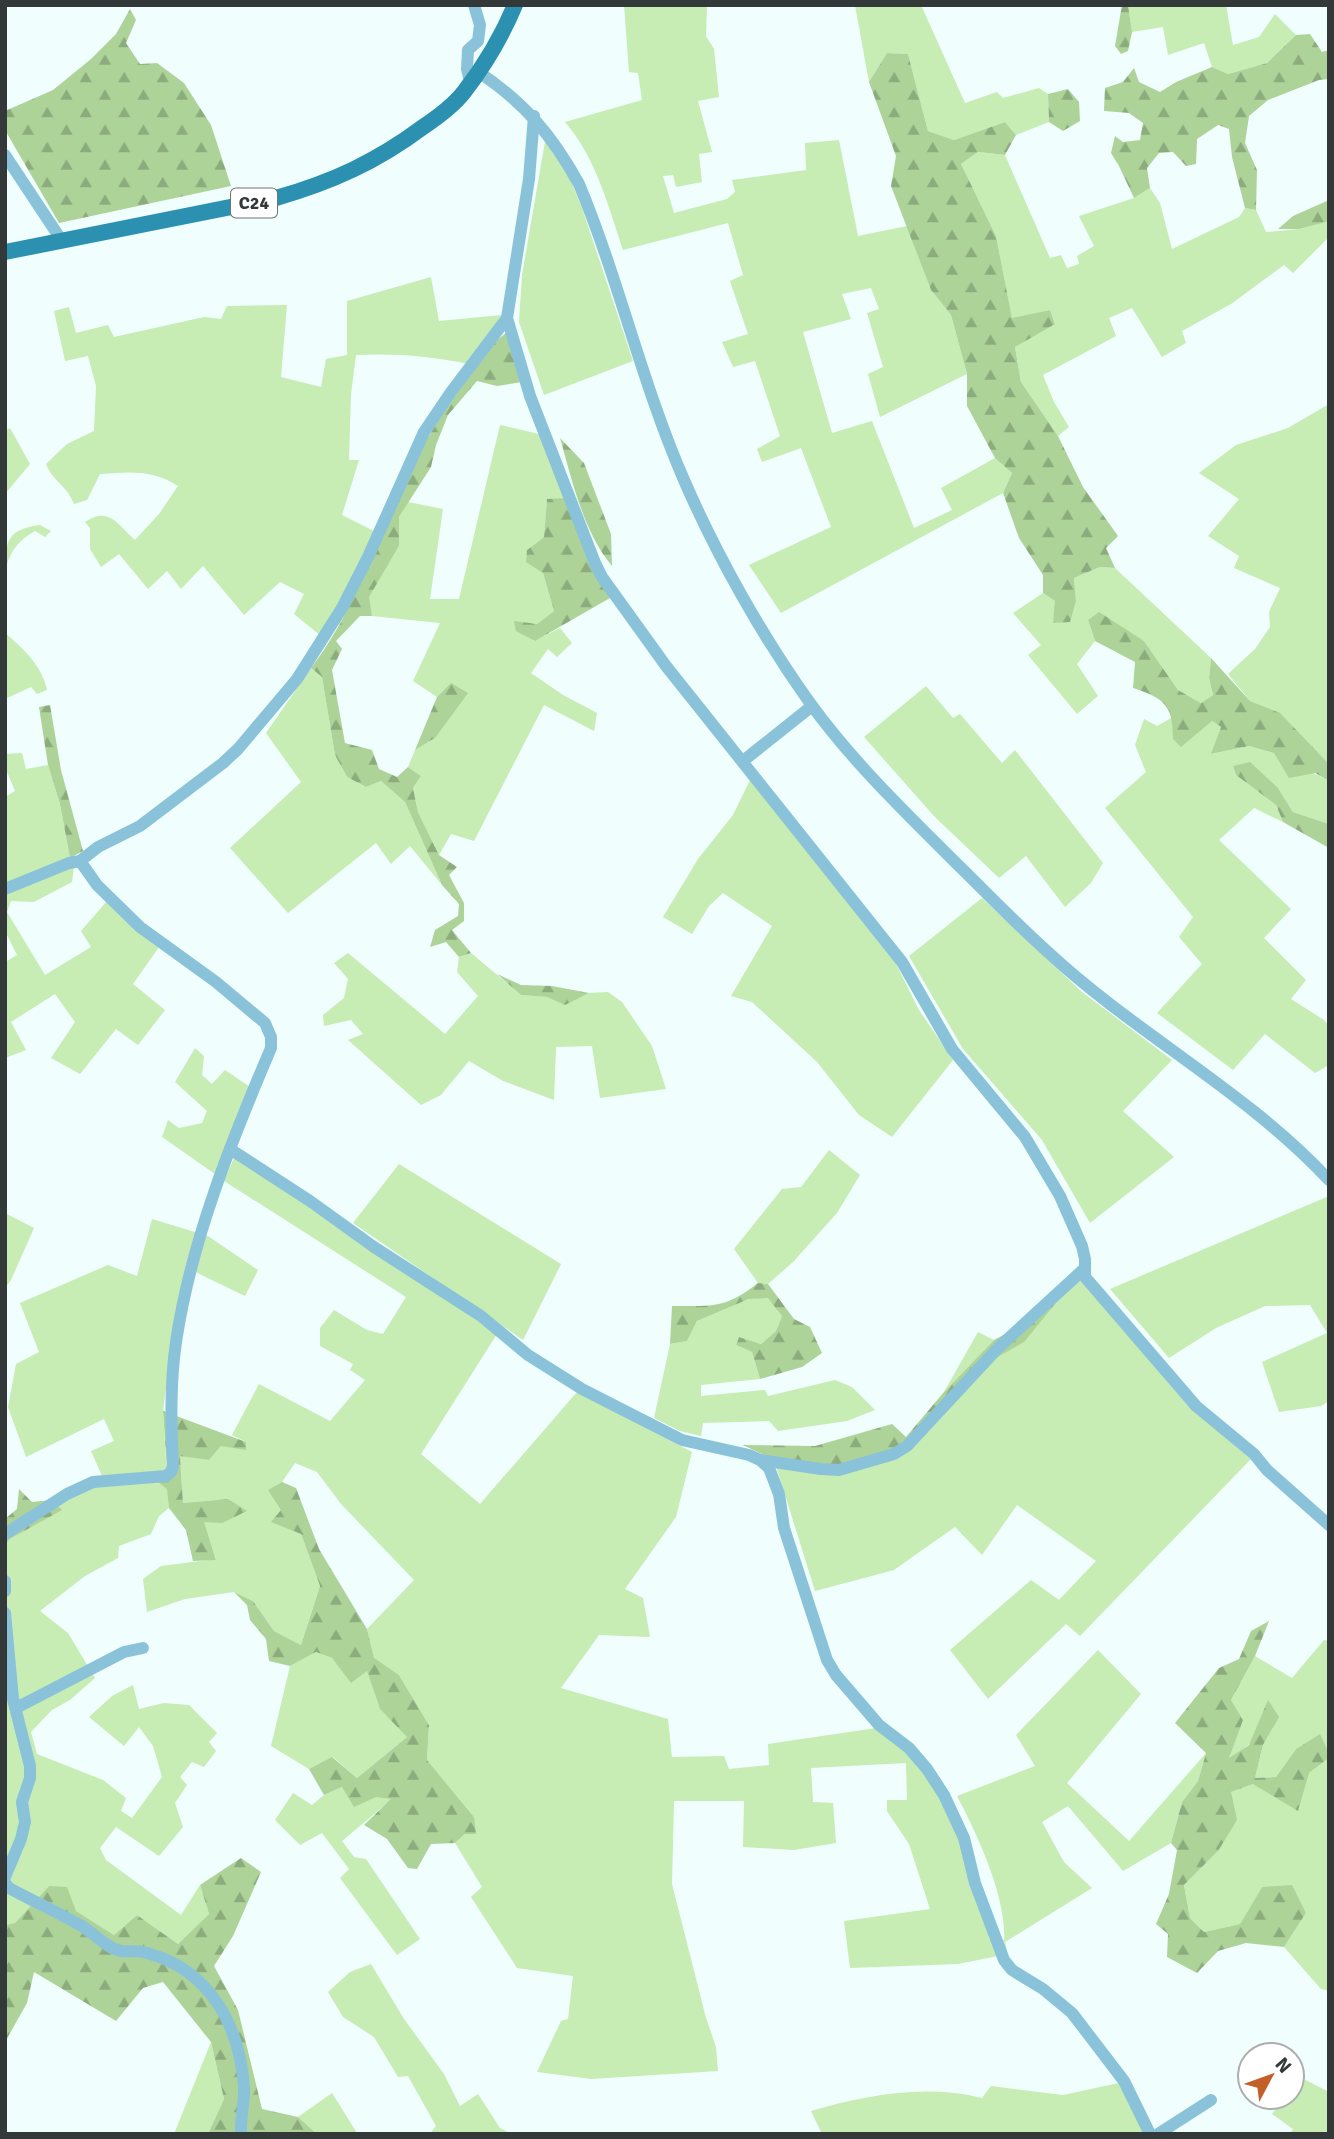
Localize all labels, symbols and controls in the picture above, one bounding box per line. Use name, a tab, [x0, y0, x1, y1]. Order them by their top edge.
road number: C24	[231, 188, 277, 218]
north arrow	[1236, 2041, 1306, 2111]
text: N	[1270, 2053, 1296, 2078]

